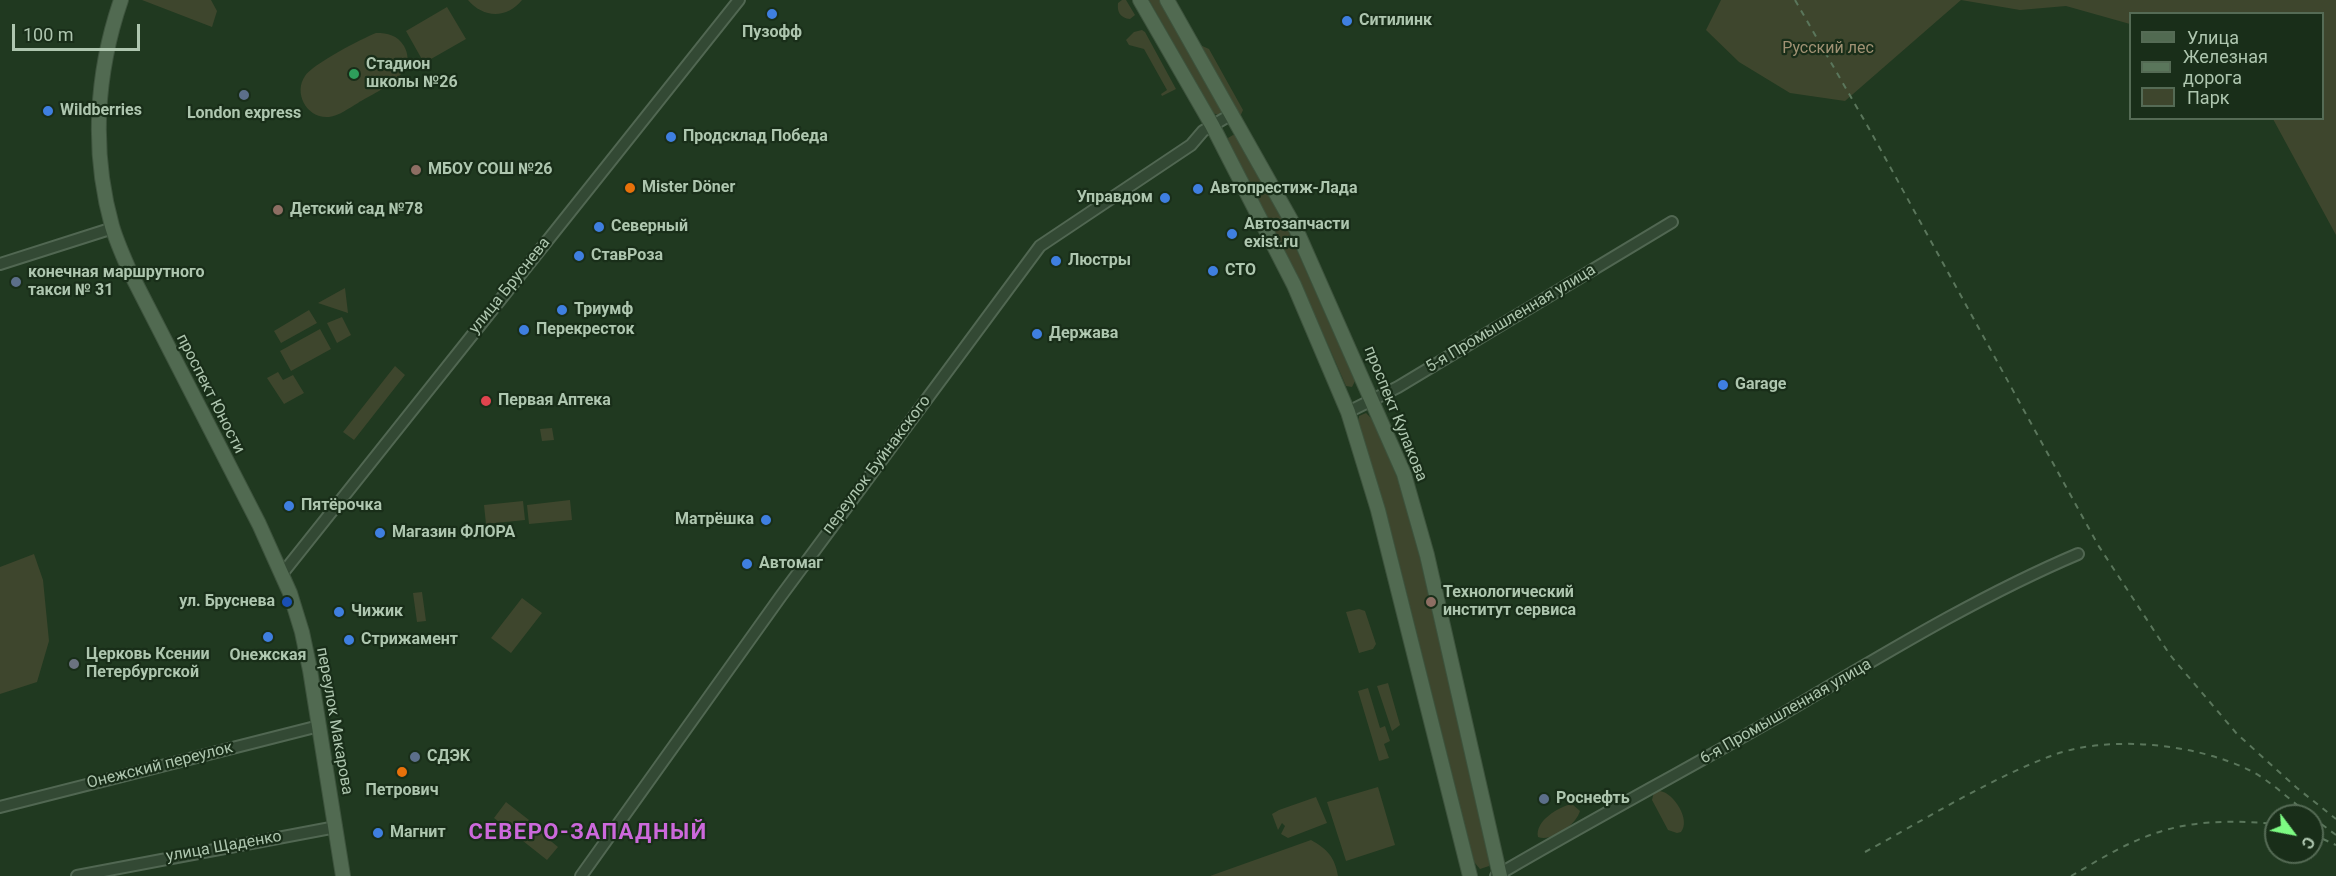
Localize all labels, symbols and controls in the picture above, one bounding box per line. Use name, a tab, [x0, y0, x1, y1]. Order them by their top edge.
marker: Пузофф	[765, 7, 779, 21]
place label: Ситилинк	[1359, 11, 1432, 31]
scale bar	[15, 12, 142, 50]
legend	[2129, 12, 2324, 120]
marker: Ситилинк	[1340, 14, 1354, 28]
place label: Пузофф	[742, 23, 802, 43]
text: 100 m	[23, 24, 74, 45]
text: Улица	[2187, 27, 2239, 48]
park label: Русский лес	[1782, 39, 1874, 59]
text: Железная дорога	[2183, 46, 2268, 88]
place label: Стадион школы №26	[366, 55, 458, 93]
marker: Стадион школы №26	[347, 67, 361, 81]
text: Парк	[2187, 87, 2229, 108]
marker: London express	[237, 88, 251, 102]
place label: Wildberries	[60, 101, 142, 121]
marker: Wildberries	[41, 104, 55, 118]
place label: London express	[187, 104, 301, 124]
place label: Продсклад Победа	[683, 127, 828, 147]
marker: Продсклад Победа	[664, 130, 678, 144]
place label: МБОУ СОШ №26	[428, 160, 553, 180]
marker: МБОУ СОШ №26	[409, 163, 423, 177]
place label: Mister Döner	[642, 178, 735, 198]
place label: Автопрестиж-Лада	[1210, 179, 1357, 199]
marker: Mister Döner	[623, 181, 637, 195]
marker: Автопрестиж-Лада	[1191, 182, 1205, 196]
place label: Управдом	[1077, 188, 1153, 208]
marker: Управдом	[1158, 191, 1172, 205]
place label: Детский сад №78	[290, 200, 423, 220]
marker: Детский сад №78	[271, 203, 285, 217]
place label: Автозапчасти exist.ru	[1244, 215, 1349, 253]
place label: Северный	[611, 217, 688, 237]
marker: Северный	[592, 220, 606, 234]
marker: Автозапчасти exist.ru	[1225, 227, 1239, 241]
street label: улица Бруснева	[465, 234, 555, 338]
place label: СтавРоза	[591, 246, 663, 266]
marker: СтавРоза	[572, 249, 586, 263]
place label: Люстры	[1068, 251, 1131, 271]
marker: Люстры	[1049, 254, 1063, 268]
place label: СТО	[1225, 261, 1256, 281]
street label: 5-я Промышленная улица	[1423, 261, 1599, 377]
place label: конечная маршрутного такси № 31	[28, 263, 205, 301]
marker: СТО	[1206, 264, 1220, 278]
marker: конечная маршрутного такси № 31	[9, 275, 23, 289]
place label: Триумф	[574, 300, 633, 320]
marker: Триумф	[555, 303, 569, 317]
place label: Перекресток	[536, 320, 635, 340]
marker: Перекресток	[517, 323, 531, 337]
place label: Держава	[1049, 324, 1118, 344]
marker: Держава	[1030, 327, 1044, 341]
street label: проспект Юности	[172, 331, 248, 457]
street label: проспект Кулакова	[1359, 343, 1431, 485]
place label: Garage	[1735, 375, 1786, 395]
marker: Garage	[1716, 378, 1730, 392]
place label: Первая Аптека	[498, 391, 611, 411]
street label: переулок Буйнакского	[819, 392, 935, 538]
marker: Первая Аптека	[479, 394, 493, 408]
place label: Пятёрочка	[301, 496, 382, 516]
marker: Пятёрочка	[282, 499, 296, 513]
place label: Матрёшка	[675, 510, 754, 530]
marker: Матрёшка	[759, 513, 773, 527]
place label: Магазин ФЛОРА	[392, 523, 515, 543]
marker: Магазин ФЛОРА	[373, 526, 387, 540]
place label: Автомаг	[759, 554, 823, 574]
marker: Автомаг	[740, 557, 754, 571]
place label: Технологический институт сервиса	[1443, 583, 1576, 621]
place label: ул. Бруснева	[179, 592, 275, 612]
marker: ул. Бруснева	[280, 595, 294, 609]
marker: Технологический институт сервиса	[1424, 595, 1438, 609]
place label: Чижик	[351, 602, 403, 622]
marker: Чижик	[332, 605, 346, 619]
marker: Онежская	[261, 630, 275, 644]
place label: Стрижамент	[361, 630, 458, 650]
marker: Стрижамент	[342, 633, 356, 647]
place label: Церковь Ксении Петербургской	[86, 645, 210, 683]
place label: Онежская	[229, 646, 307, 666]
street label: переулок Макарова	[312, 646, 356, 796]
street label: 6-я Промышленная улица	[1697, 655, 1875, 769]
marker: Церковь Ксении Петербургской	[67, 657, 81, 671]
street label: Онежский переулок	[85, 739, 235, 793]
place label: СДЭК	[427, 747, 470, 767]
marker: СДЭК	[408, 750, 422, 764]
marker: Петрович	[395, 765, 409, 779]
place label: Петрович	[365, 781, 439, 801]
place label: Роснефть	[1556, 789, 1630, 809]
marker: Роснефть	[1537, 792, 1551, 806]
north arrow	[2264, 804, 2324, 864]
district label: СЕВЕРО-ЗАПАДНЫЙ	[468, 820, 708, 846]
place label: Магнит	[390, 823, 446, 843]
marker: Магнит	[371, 826, 385, 840]
street label: улица Щаденко	[165, 827, 283, 867]
text: С	[2297, 833, 2319, 852]

